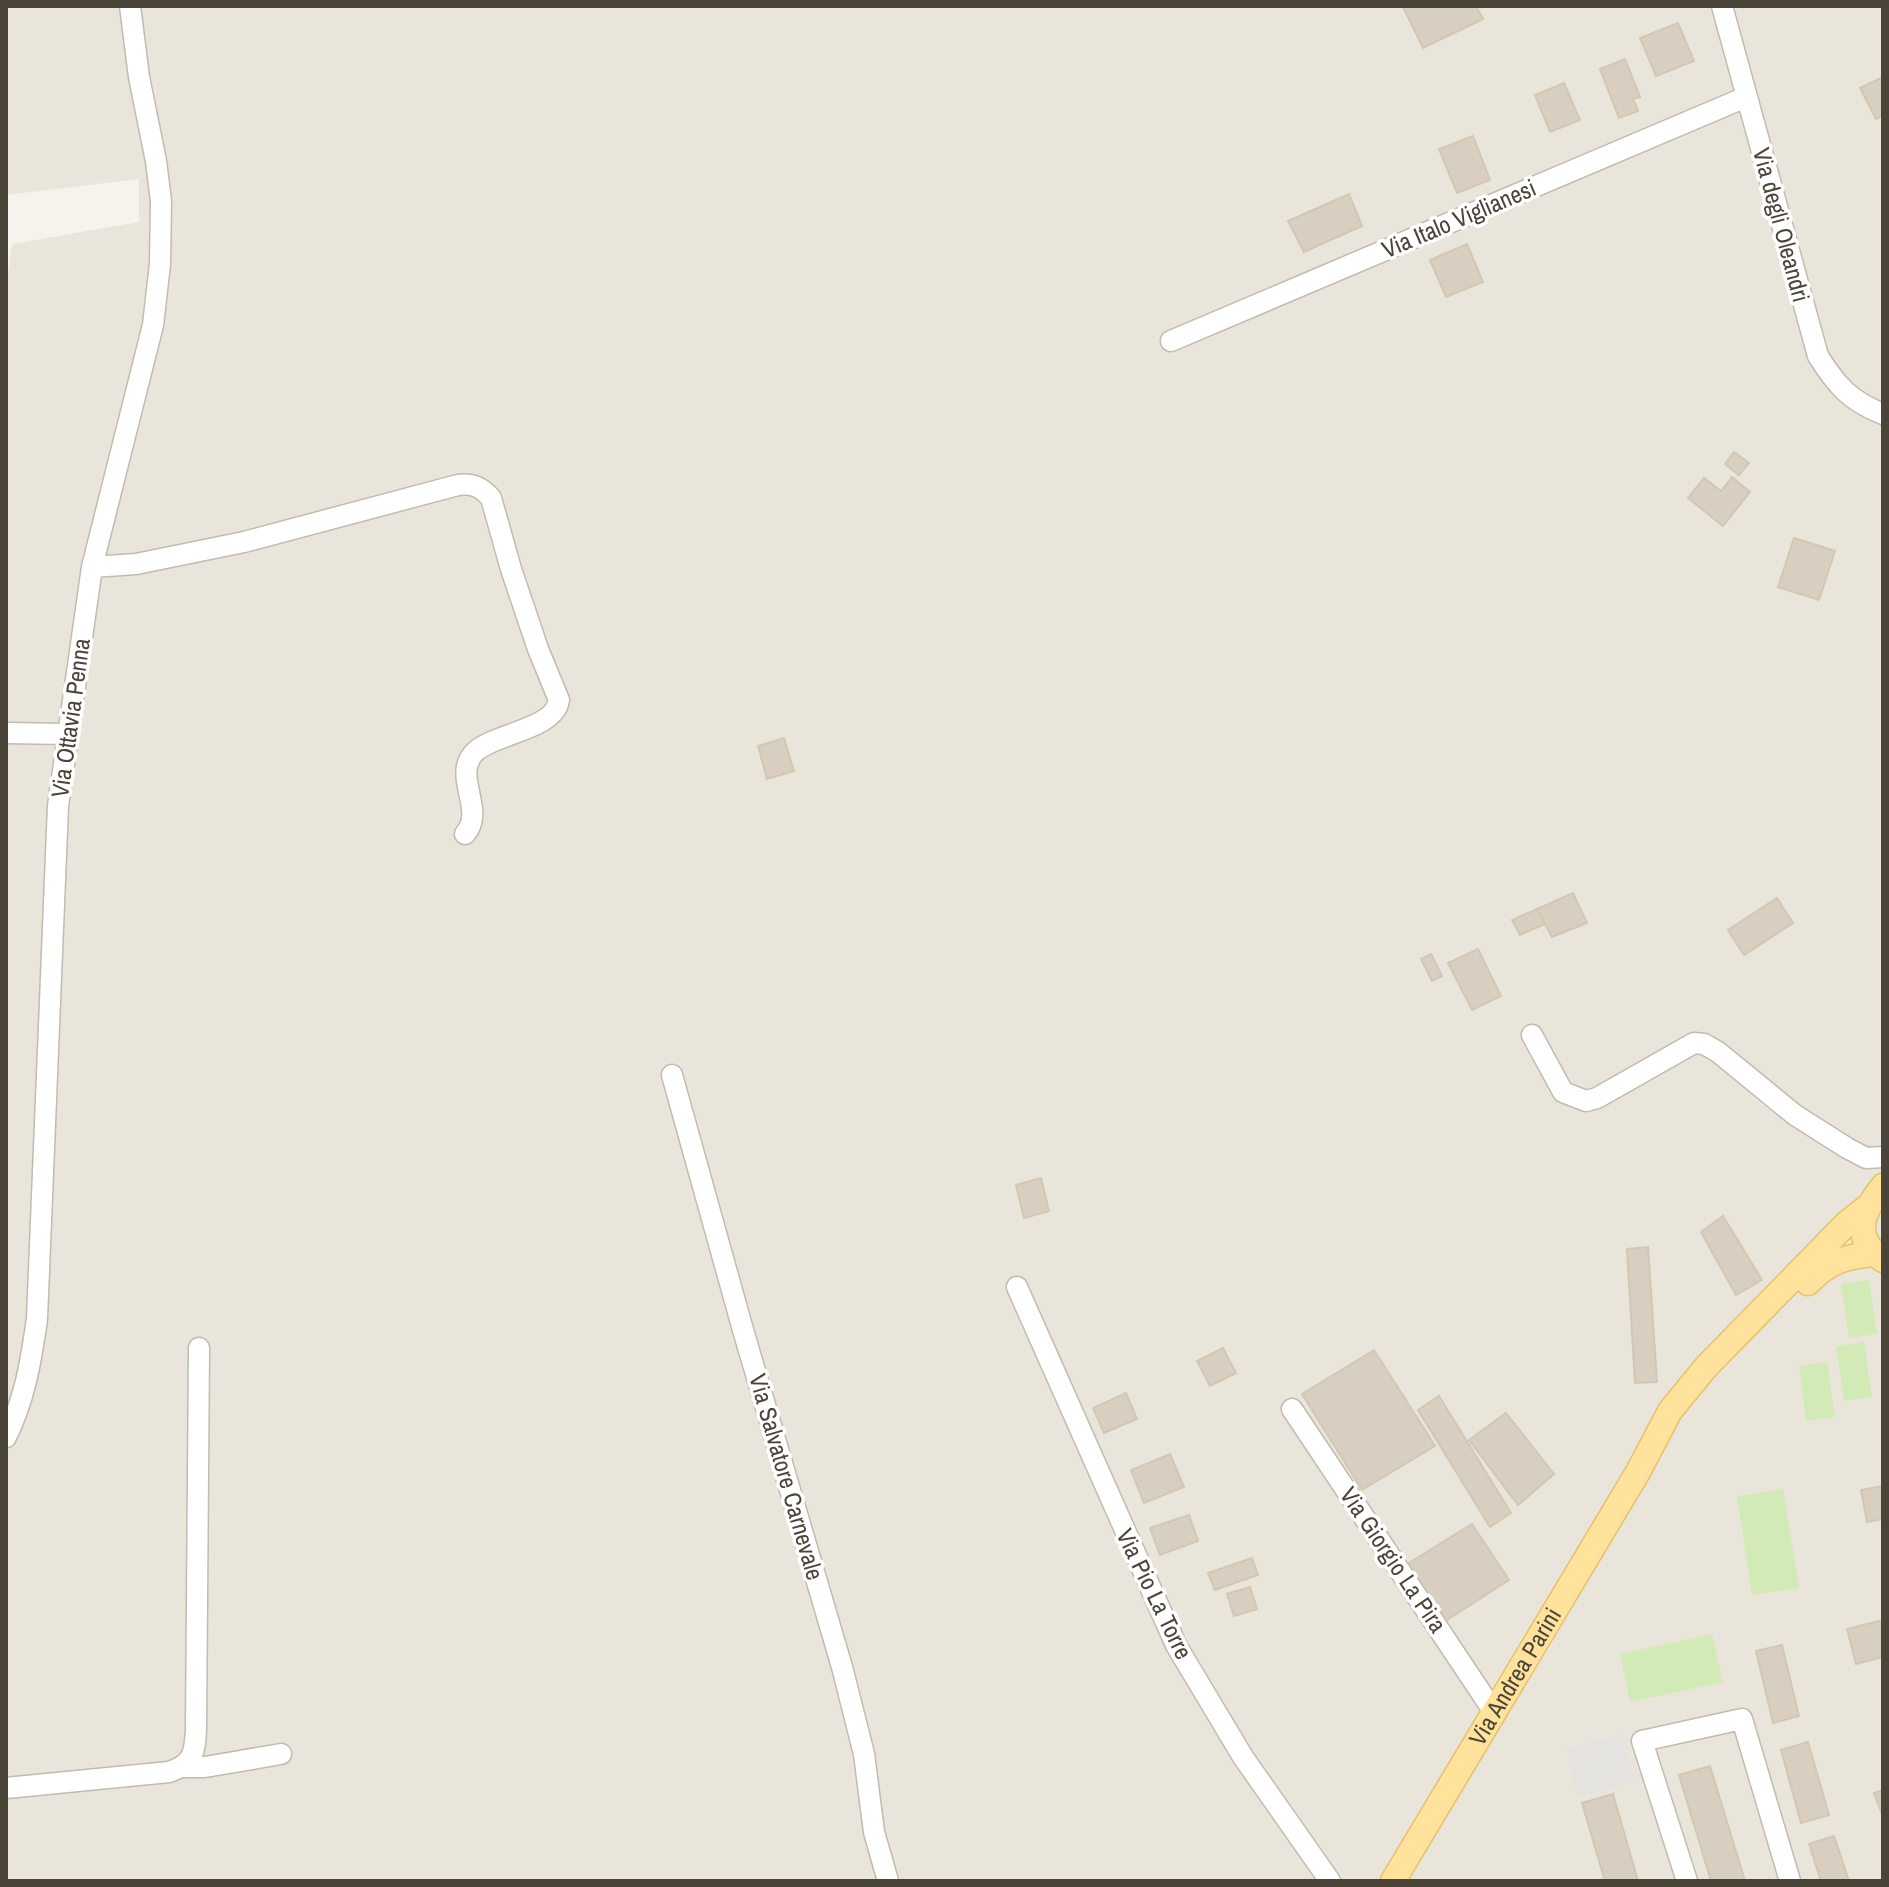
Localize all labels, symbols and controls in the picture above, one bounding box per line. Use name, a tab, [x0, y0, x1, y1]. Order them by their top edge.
street label: Via degli Oleandri	[1746, 144, 1818, 305]
street label: Via Italo Viglianesi	[1377, 171, 1541, 265]
street label: Via Ottavia Penna	[43, 636, 97, 800]
street label: Via Salvatore Carnevale	[742, 1370, 832, 1584]
street label: Via Giorgio La Pira	[1333, 1480, 1454, 1639]
street label: Via Pio La Torre	[1109, 1523, 1200, 1664]
street label: Via Andrea Parini	[1461, 1602, 1568, 1751]

